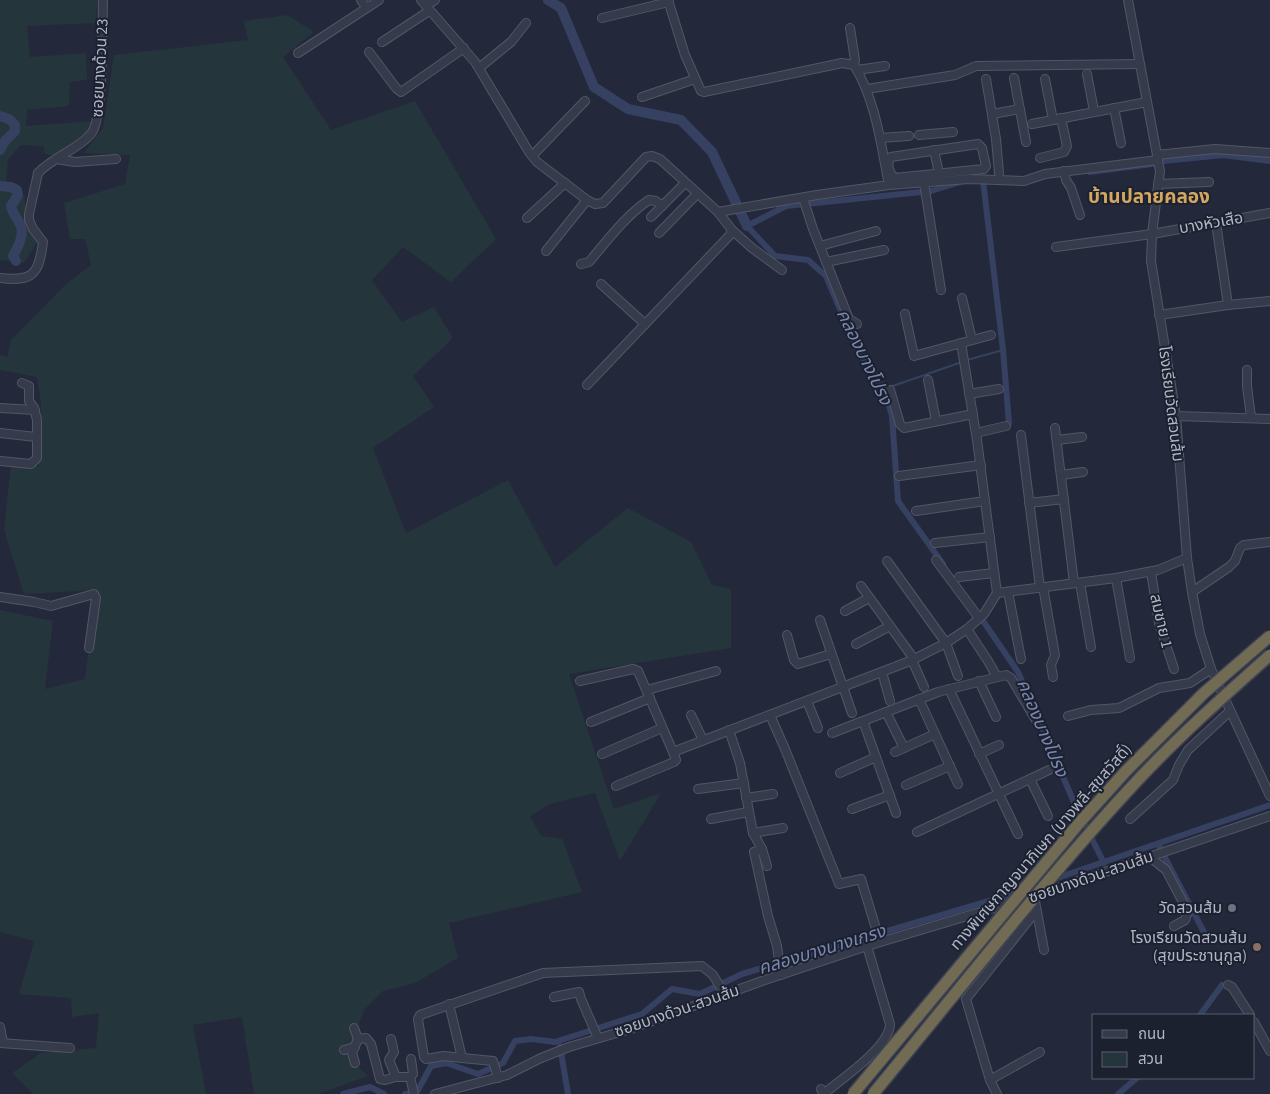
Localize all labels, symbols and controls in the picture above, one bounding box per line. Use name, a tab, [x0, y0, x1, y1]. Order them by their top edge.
street label: ซอยบางด้วน 23	[86, 18, 114, 118]
district label: บ้านปลายคลอง	[1088, 184, 1210, 211]
street label: บางหัวเสือ	[1177, 207, 1245, 239]
water label: คลองบางโปรง	[830, 305, 899, 410]
street label: โรงเรียนวัดสวนส้ม	[1153, 345, 1189, 463]
street label: สมชาย 1	[1144, 592, 1178, 650]
water label: คลองบางโปรง	[1010, 675, 1074, 782]
street label: ทางพิเศษกาญจนาภิเษก (บางพลี-สุขสวัสดิ์)	[945, 739, 1137, 955]
street label: ซอยบางด้วน-สวนส้ม	[1026, 845, 1156, 909]
place label: วัดสวนส้ม	[1158, 897, 1222, 919]
marker: วัดสวนส้ม	[1226, 902, 1238, 914]
water label: คลองบางนางเกรง	[755, 918, 890, 981]
place label: โรงเรียนวัดสวนส้ม (สุขประชานุกูล)	[1131, 927, 1247, 967]
marker: โรงเรียนวัดสวนส้ม (สุขประชานุกูล)	[1251, 941, 1263, 953]
street label: ซอยบางด้วน-สวนส้ม	[612, 979, 742, 1043]
legend	[1092, 1014, 1255, 1079]
text: ถนน	[1138, 1024, 1165, 1045]
text: สวน	[1138, 1049, 1163, 1070]

